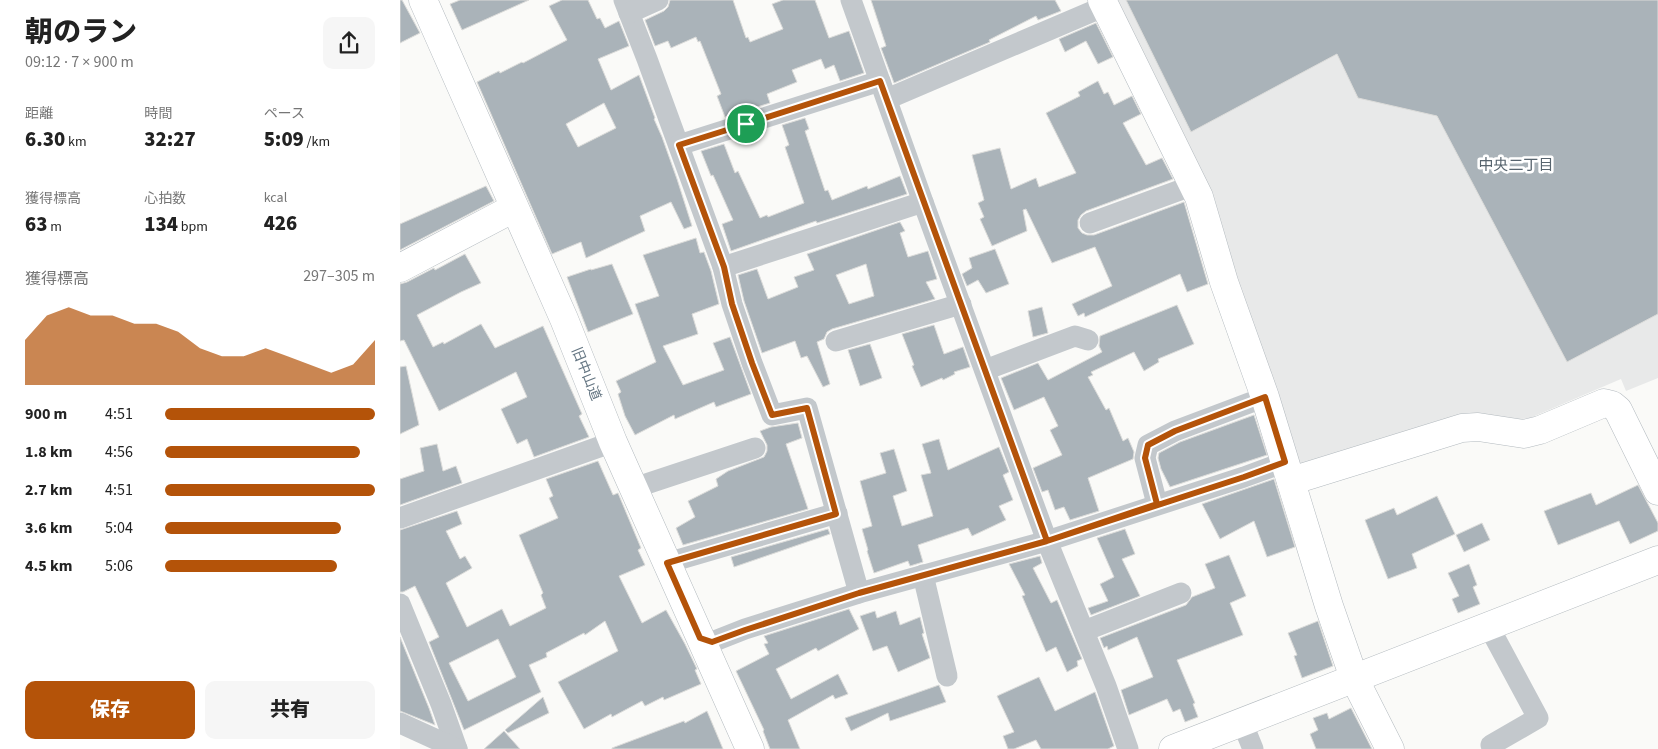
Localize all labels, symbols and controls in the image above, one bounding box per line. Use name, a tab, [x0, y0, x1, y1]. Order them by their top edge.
text: 朝のラン	[25, 12, 137, 52]
button: share	[323, 17, 375, 69]
text: 09:12 · 7 × 900 m	[25, 51, 134, 73]
pin	[725, 103, 767, 145]
text: 距離	[25, 104, 53, 124]
text: 時間	[144, 104, 172, 124]
text: ペース	[264, 104, 305, 124]
icon: arrive	[732, 110, 760, 138]
text: 6.30	[25, 124, 65, 154]
text: 32:27	[144, 124, 196, 154]
text: 5:09	[264, 124, 304, 154]
text: km	[65, 132, 87, 152]
text: /km	[304, 132, 330, 152]
district label: 中央二丁目	[1478, 155, 1554, 176]
text: kcal	[264, 188, 287, 208]
text: 獲得標高	[25, 189, 81, 209]
text: 心拍数	[144, 189, 186, 209]
text: 426	[264, 208, 297, 238]
text: 63	[25, 209, 47, 239]
text: 134	[144, 209, 178, 239]
text: m	[47, 217, 62, 237]
text: bpm	[178, 217, 208, 237]
text: 297–305 m	[303, 265, 375, 287]
text: 獲得標高	[25, 268, 89, 290]
street label: 旧中山道	[566, 344, 606, 404]
text: 900 m	[25, 403, 67, 425]
text: 4:51	[105, 403, 133, 425]
text: 1.8 km	[25, 441, 72, 463]
text: 4:56	[105, 441, 133, 463]
text: 2.7 km	[25, 479, 72, 501]
text: 4:51	[105, 479, 133, 501]
text: 3.6 km	[25, 517, 72, 539]
text: 5:04	[105, 517, 133, 539]
text: 4.5 km	[25, 555, 72, 577]
text: 5:06	[105, 555, 133, 577]
button: 保存	[25, 681, 195, 739]
button: 共有	[205, 681, 375, 739]

